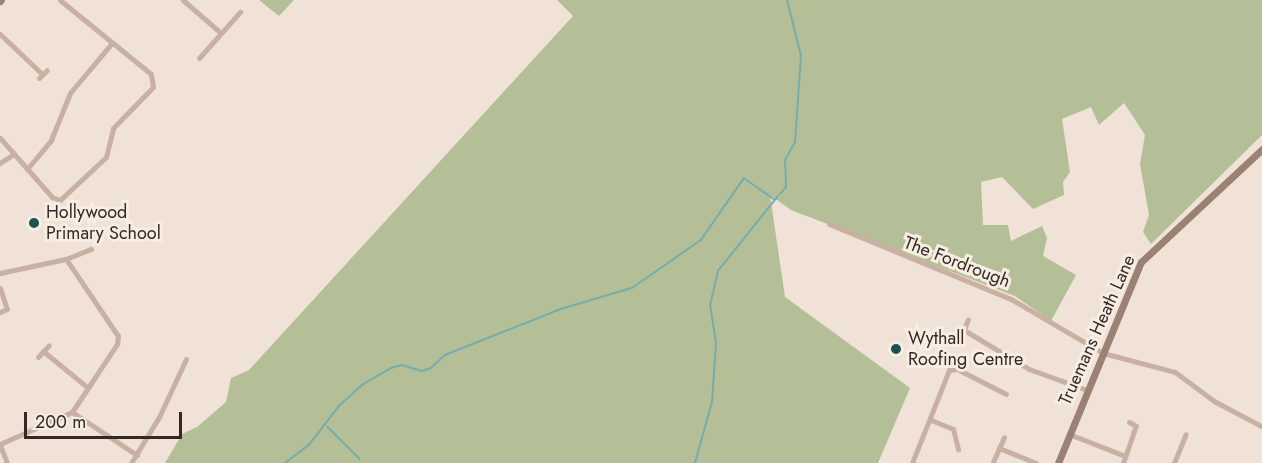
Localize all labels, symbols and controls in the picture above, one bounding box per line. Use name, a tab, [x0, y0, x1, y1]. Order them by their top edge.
place label: Hollywood Primary School	[46, 202, 161, 244]
marker: Hollywood Primary School	[27, 216, 41, 230]
street label: The Fordrough	[901, 232, 1013, 292]
street label: Truemans Heath Lane	[1054, 252, 1140, 408]
place label: Wythall Roofing Centre	[908, 328, 1023, 370]
marker: Wythall Roofing Centre	[889, 342, 903, 356]
scale bar	[27, 400, 184, 438]
text: 200 m	[35, 409, 86, 435]

